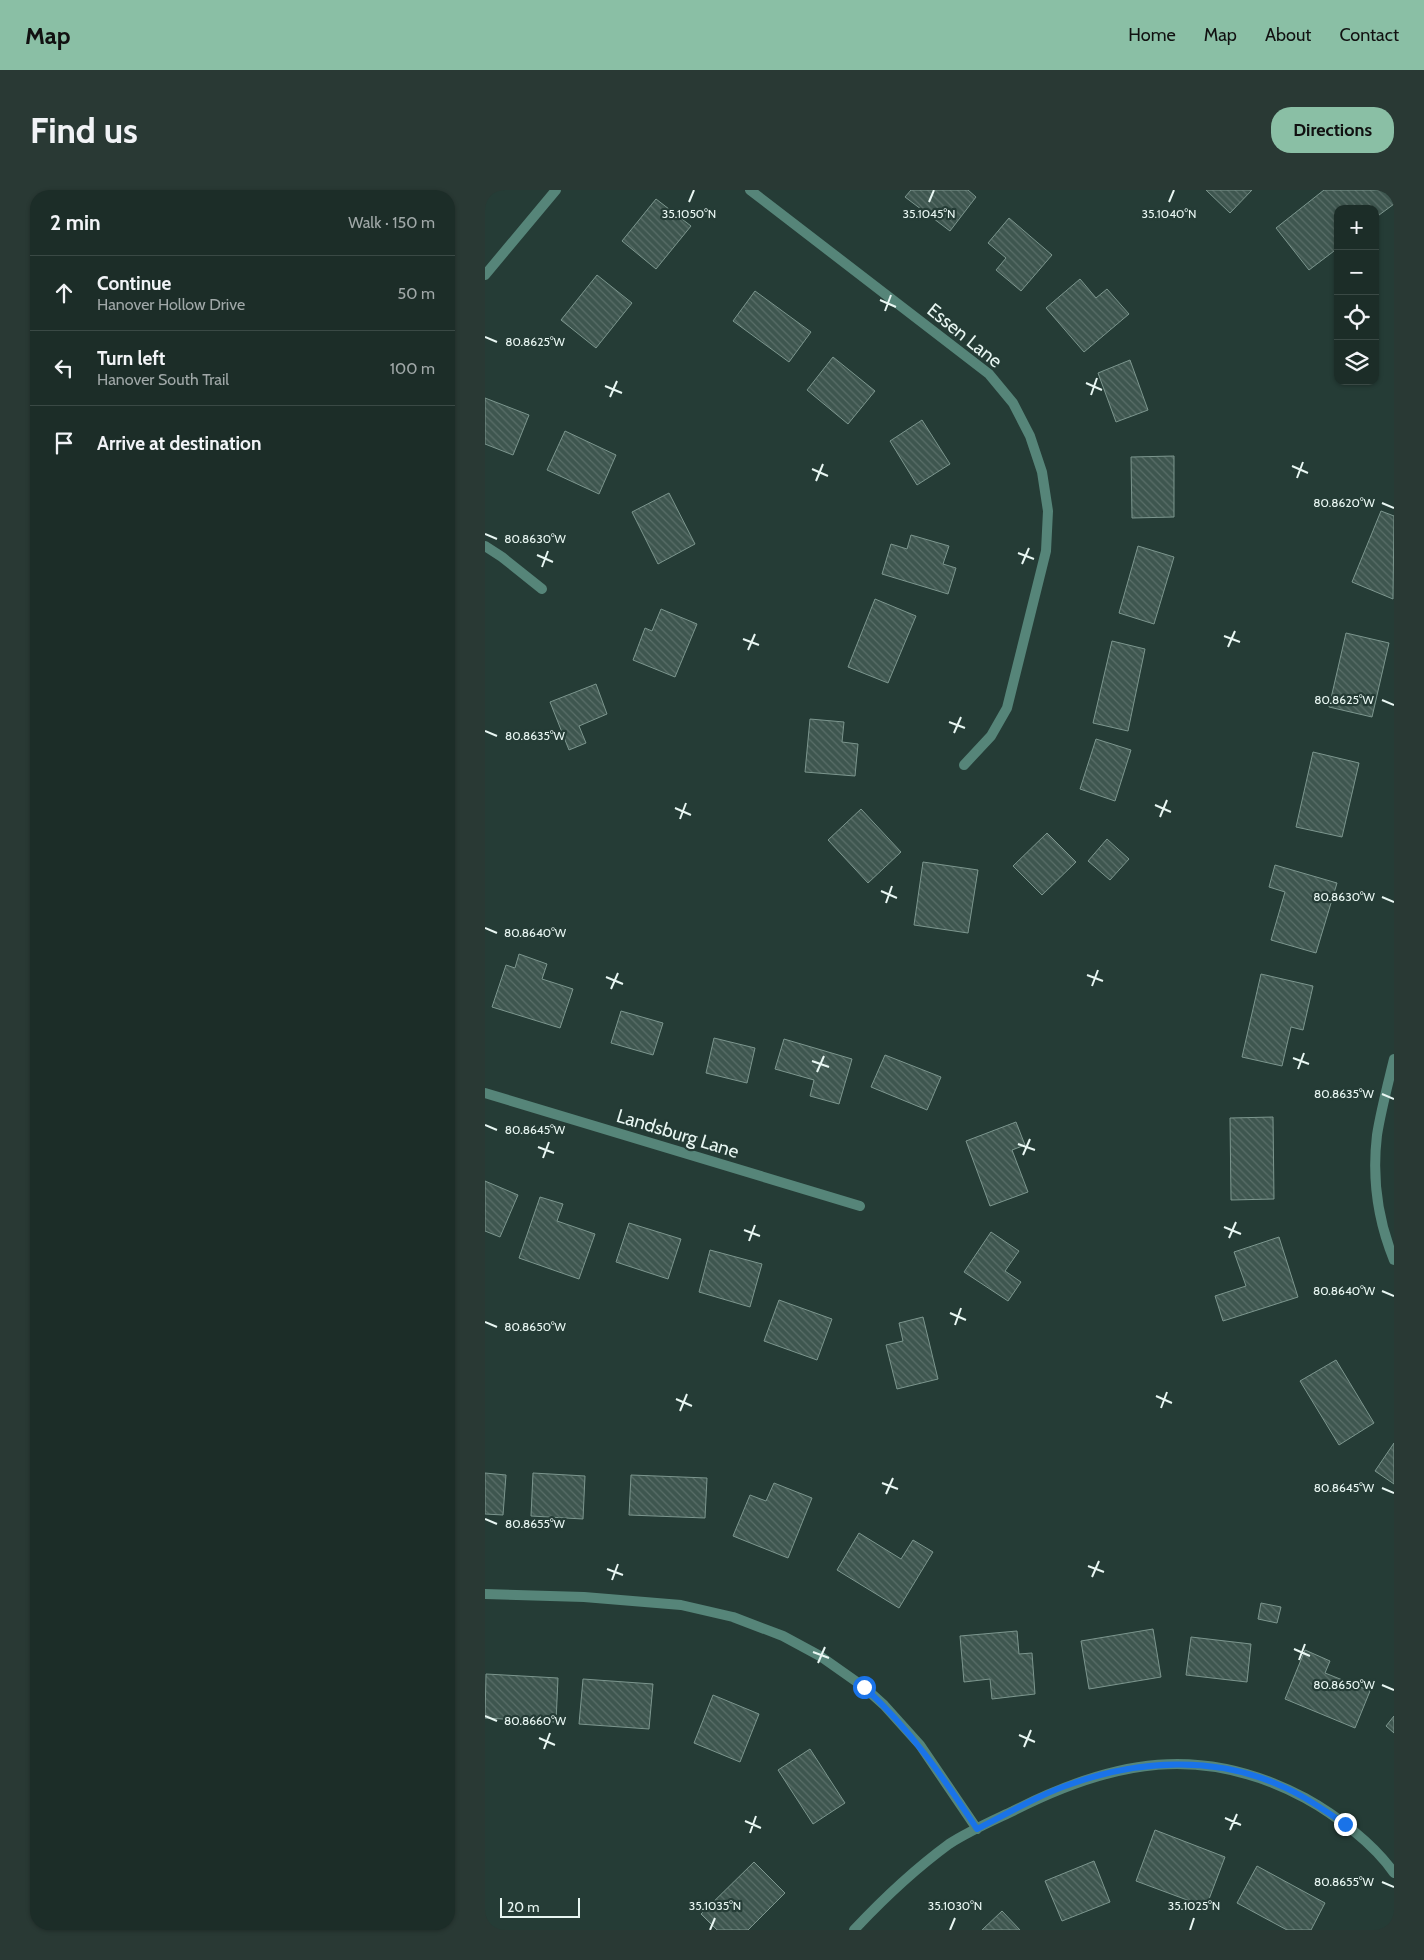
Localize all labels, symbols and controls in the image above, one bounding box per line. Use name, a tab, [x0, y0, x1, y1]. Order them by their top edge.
text: Map	[25, 21, 71, 50]
text: Home	[1128, 24, 1176, 46]
text: Map	[1204, 24, 1237, 46]
text: About	[1265, 24, 1311, 46]
text: Contact	[1339, 24, 1399, 46]
button: Directions	[1271, 107, 1394, 153]
text: Find us	[30, 109, 138, 152]
map controls	[1334, 205, 1379, 385]
button: +	[1334, 205, 1379, 250]
text: 35.1050°N	[662, 206, 716, 221]
text: 35.1045°N	[903, 206, 955, 221]
text: 35.1040°N	[1142, 206, 1196, 221]
text: 2 min	[50, 210, 101, 235]
text: Walk · 150 m	[348, 213, 435, 232]
button: −	[1334, 250, 1379, 295]
text: Continue	[97, 272, 171, 295]
icon: ahead	[50, 279, 78, 307]
text: 50 m	[398, 284, 435, 303]
text: Hanover Hollow Drive	[97, 295, 245, 314]
button: locate	[1334, 295, 1379, 340]
street label: Essen Lane	[923, 298, 1007, 373]
text: 80.8625°W	[505, 334, 565, 349]
button: layers	[1334, 340, 1379, 385]
text: Turn left	[97, 347, 165, 370]
icon: left	[50, 354, 78, 382]
text: 100 m	[390, 359, 435, 378]
text: Hanover South Trail	[97, 370, 229, 389]
icon: arrive	[50, 429, 78, 457]
text: Arrive at destination	[97, 432, 261, 455]
text: 80.8620°W	[1313, 495, 1375, 510]
text: 80.8630°W	[504, 531, 567, 546]
text: 80.8625°W	[1314, 692, 1374, 707]
text: 80.8635°W	[505, 728, 566, 743]
text: 80.8630°W	[1313, 889, 1376, 904]
text: 80.8640°W	[504, 925, 567, 940]
text: 80.8635°W	[1314, 1086, 1375, 1101]
street label: Landsburg Lane	[614, 1104, 742, 1163]
text: 80.8645°W	[505, 1122, 566, 1137]
text: 80.8640°W	[1313, 1283, 1376, 1298]
text: 80.8650°W	[504, 1319, 567, 1334]
text: 80.8645°W	[1314, 1480, 1375, 1495]
text: 80.8655°W	[505, 1516, 566, 1531]
route start	[853, 1676, 876, 1699]
text: 80.8650°W	[1313, 1677, 1376, 1692]
text: 80.8660°W	[504, 1713, 567, 1728]
route end	[1334, 1813, 1357, 1836]
text: 80.8655°W	[1314, 1874, 1375, 1889]
scale bar	[500, 1895, 580, 1918]
text: 20 m	[507, 1898, 540, 1916]
text: 35.1035°N	[689, 1898, 741, 1913]
text: 35.1030°N	[928, 1898, 982, 1913]
text: 35.1025°N	[1168, 1898, 1220, 1913]

